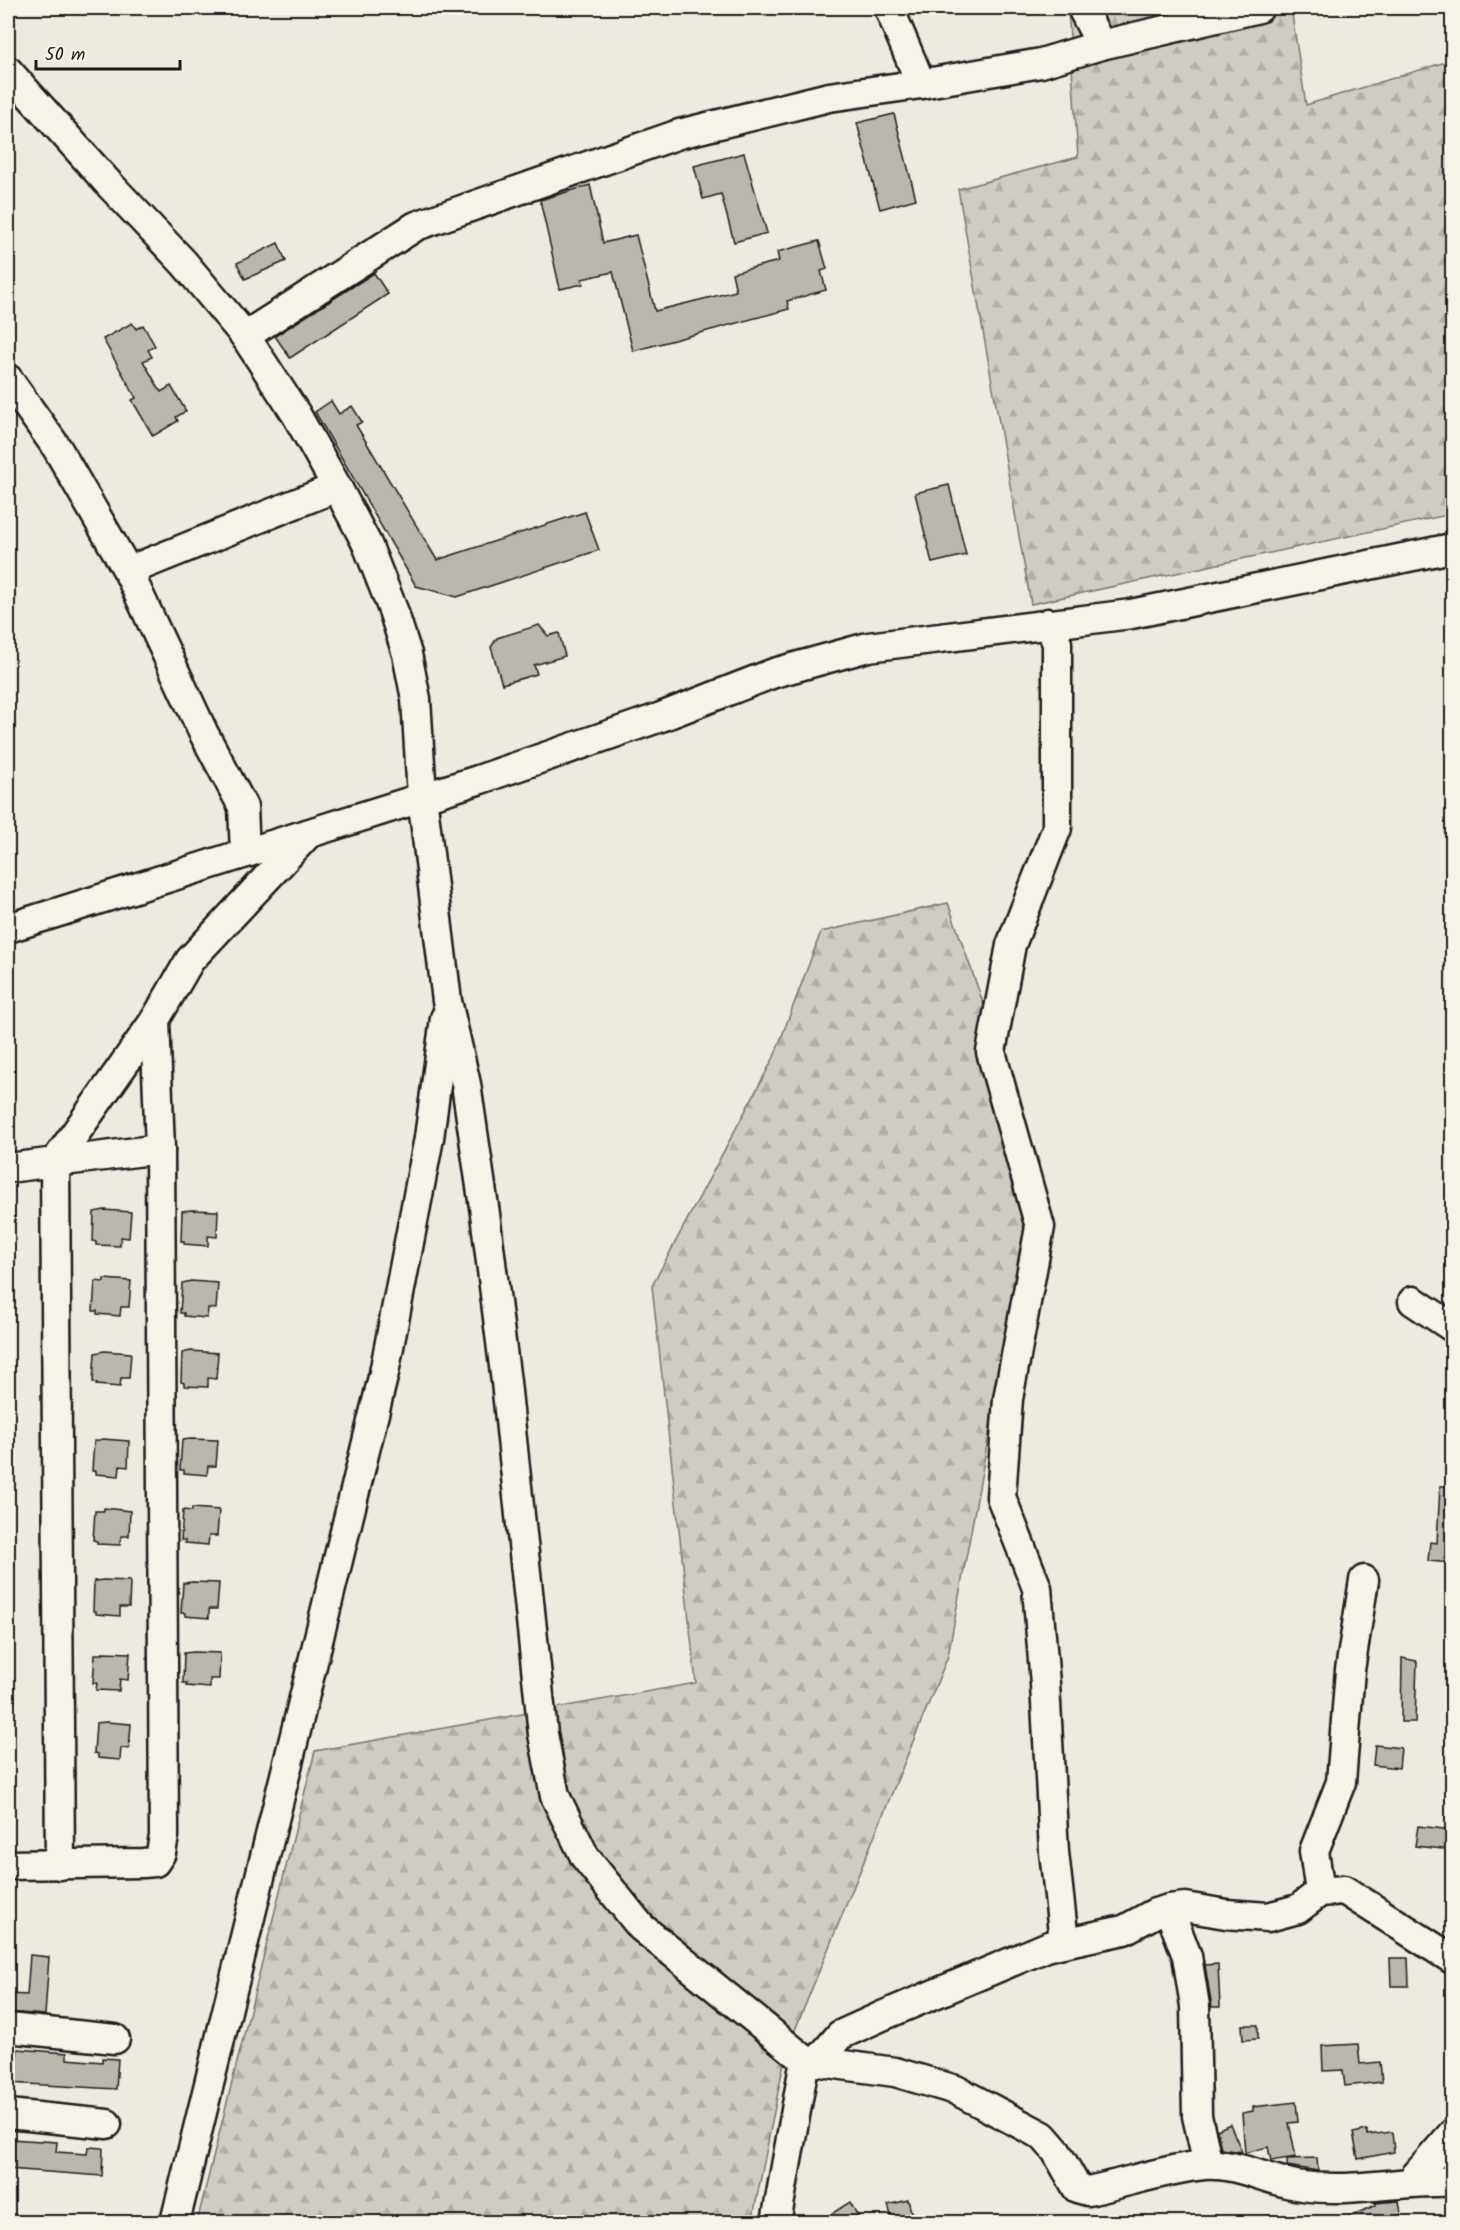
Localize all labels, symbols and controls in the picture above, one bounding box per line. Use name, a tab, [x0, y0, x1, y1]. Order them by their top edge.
scale bar	[36, 33, 180, 71]
text: 50 m	[45, 41, 85, 70]

